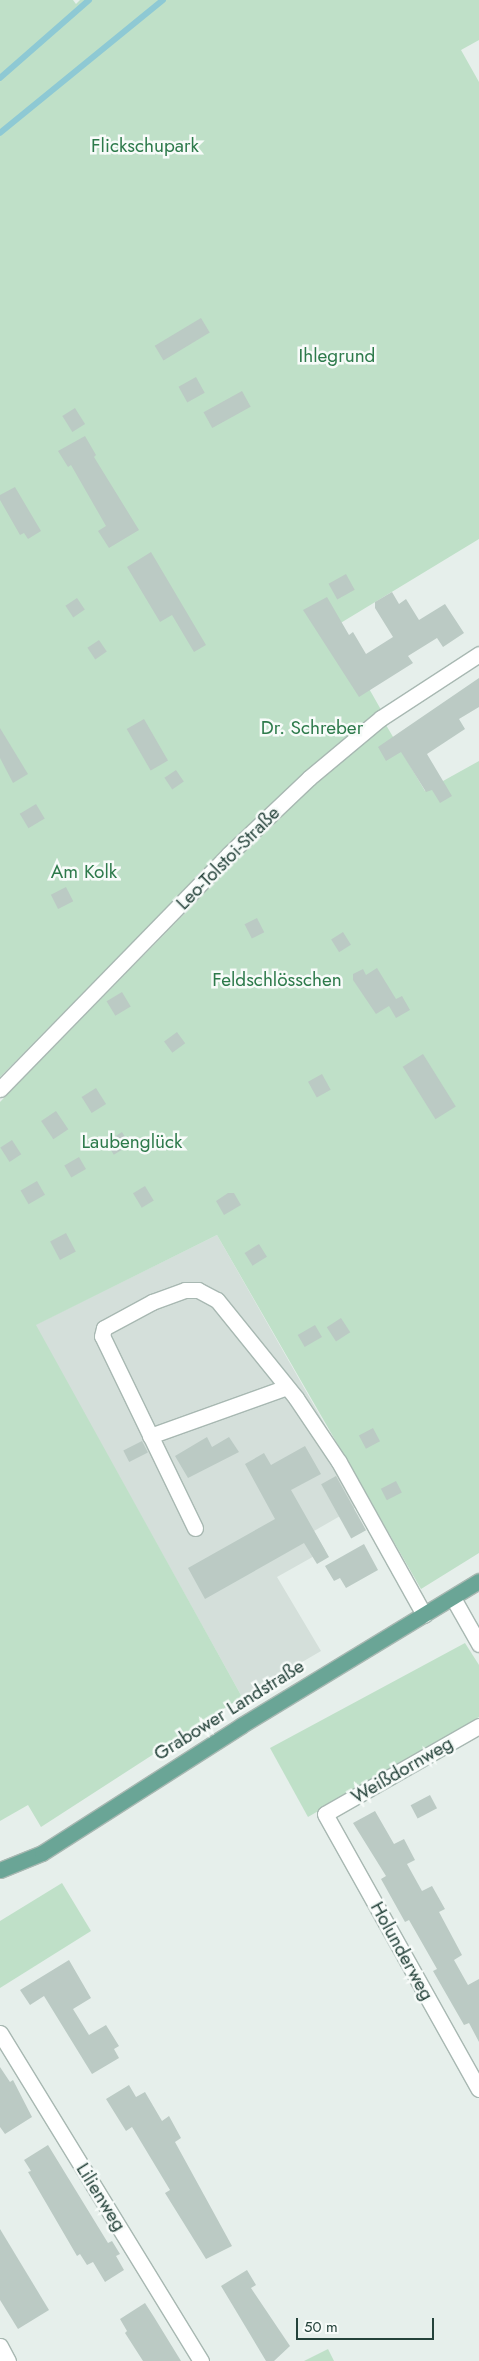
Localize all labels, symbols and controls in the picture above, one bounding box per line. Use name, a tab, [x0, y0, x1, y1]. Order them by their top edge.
park label: Flickschupark	[91, 135, 199, 157]
park label: Ihlegrund	[299, 345, 375, 367]
park label: Dr. Schreber	[261, 717, 363, 739]
street label: Leo-Tolstoi-Straße	[171, 801, 285, 915]
park label: Am Kolk	[51, 861, 117, 883]
park label: Feldschlösschen	[212, 969, 342, 991]
park label: Laubenglück	[82, 1131, 182, 1153]
street label: Grabower Landstraße	[150, 1655, 308, 1765]
street label: Weißdornweg	[347, 1732, 457, 1808]
street label: Holunderweg	[366, 1898, 438, 2004]
street label: Lilienweg	[71, 2159, 131, 2235]
scale bar	[299, 2308, 436, 2340]
text: 50 m	[304, 2316, 338, 2338]

